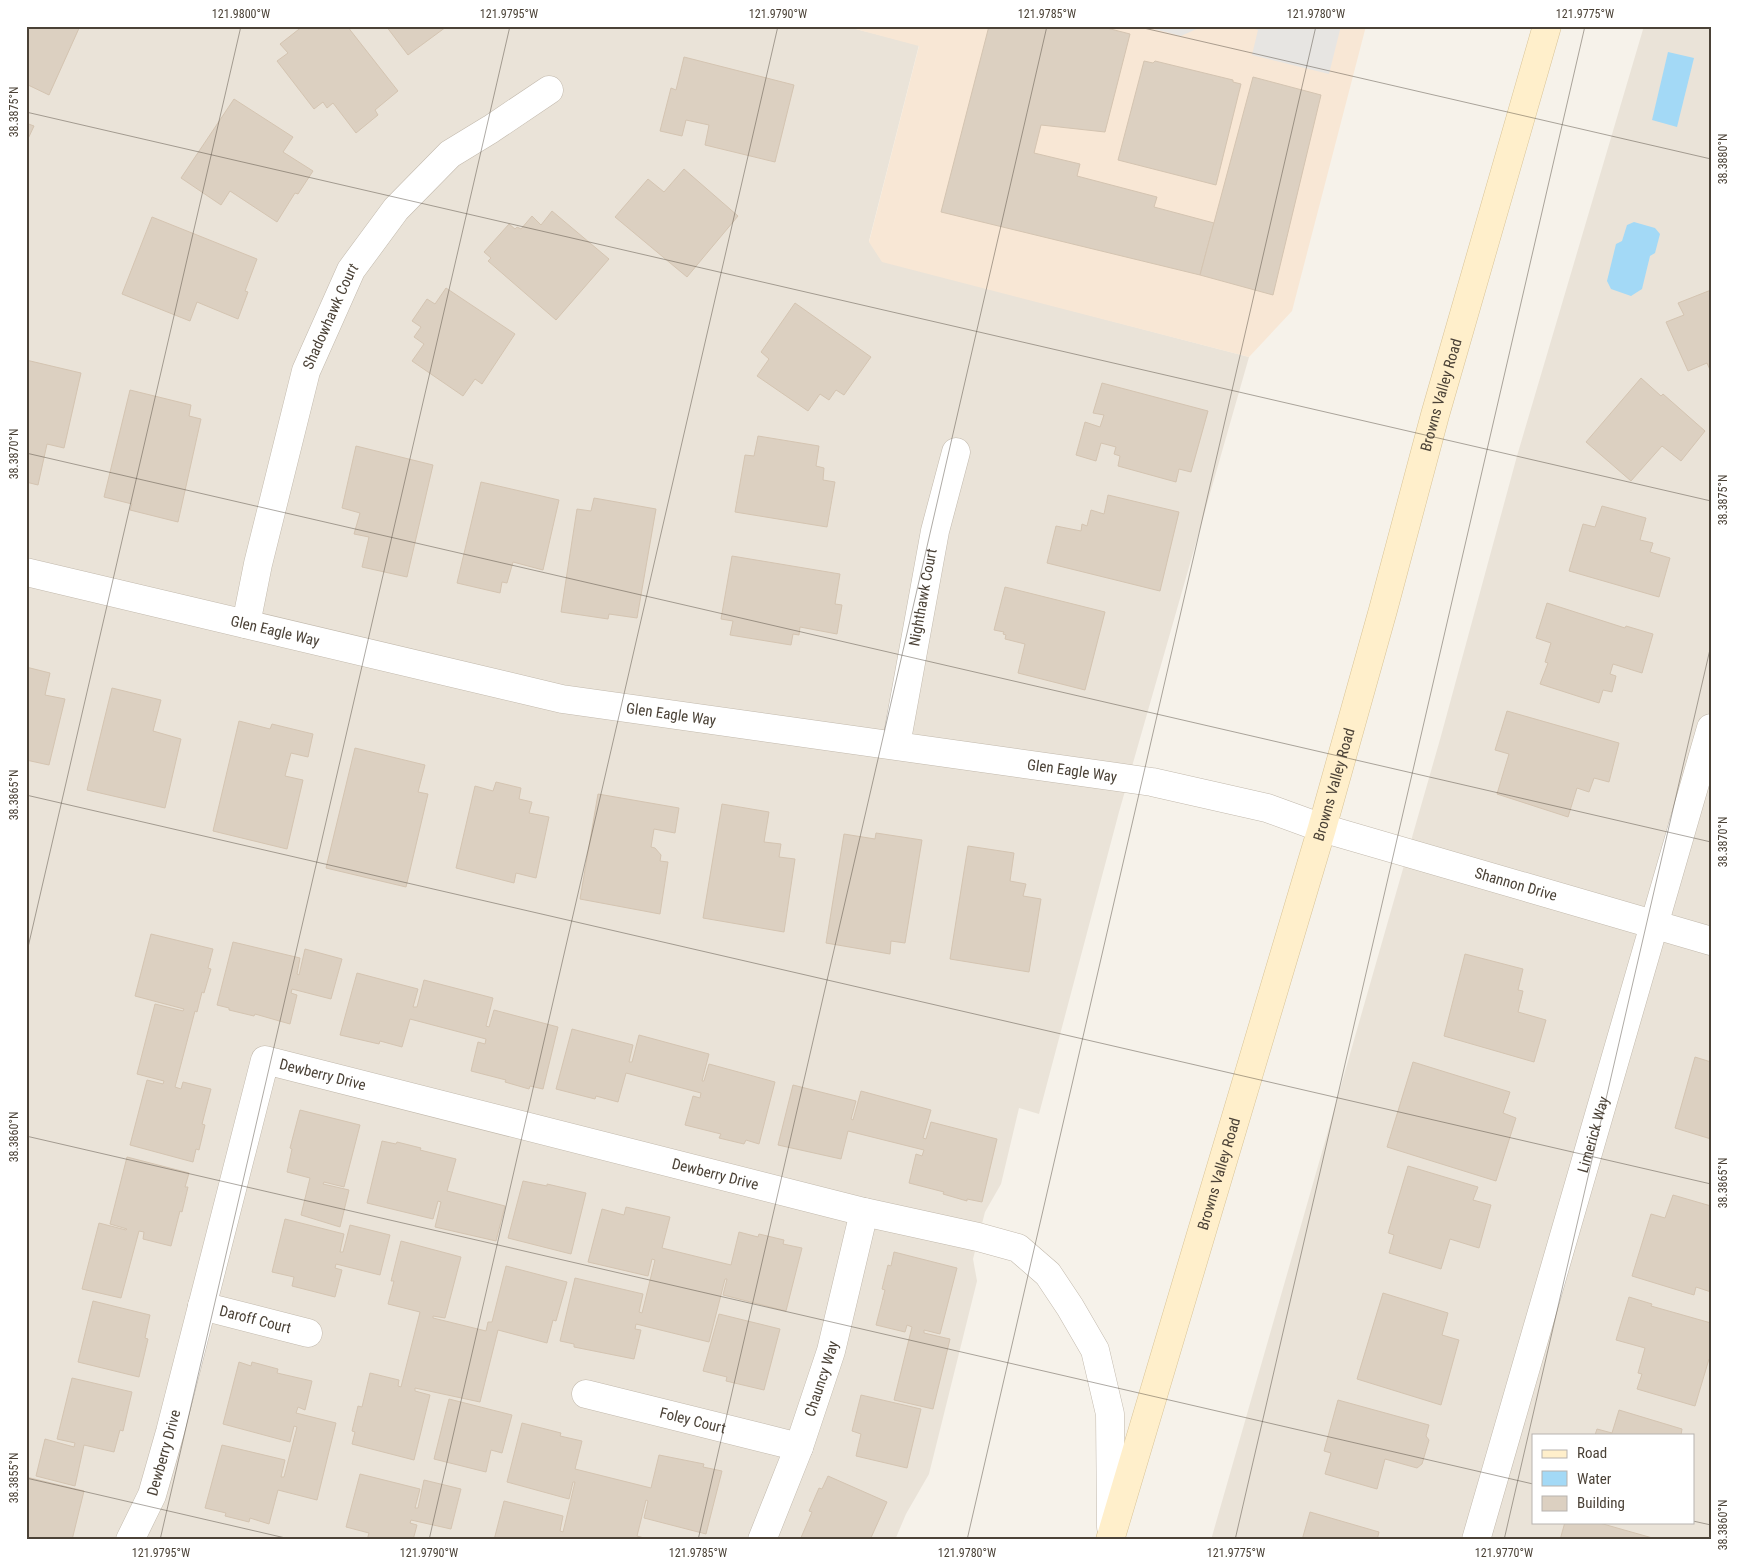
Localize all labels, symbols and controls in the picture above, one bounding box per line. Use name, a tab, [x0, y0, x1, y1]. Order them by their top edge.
text: 121.9800°W	[212, 7, 270, 21]
text: 121.9795°W	[480, 7, 538, 21]
text: 121.9790°W	[749, 7, 807, 21]
text: 121.9785°W	[1018, 7, 1076, 21]
text: 121.9780°W	[1287, 7, 1345, 21]
text: 121.9775°W	[1556, 7, 1614, 21]
text: 38.3875°N	[7, 87, 21, 137]
text: 38.3880°N	[1716, 134, 1730, 184]
street label: Shadowhawk Court	[299, 260, 362, 372]
street label: Browns Valley Road	[1417, 336, 1466, 453]
text: 38.3870°N	[7, 429, 21, 479]
text: 38.3875°N	[1716, 475, 1730, 525]
street label: Nighthawk Court	[905, 547, 941, 648]
street label: Glen Eagle Way	[229, 612, 321, 650]
street label: Glen Eagle Way	[625, 699, 717, 730]
street label: Browns Valley Road	[1310, 726, 1359, 843]
street label: Glen Eagle Way	[1026, 756, 1118, 786]
text: 38.3865°N	[7, 770, 21, 820]
text: 38.3870°N	[1716, 817, 1730, 867]
street label: Shannon Drive	[1473, 864, 1559, 905]
street label: Dewberry Drive	[277, 1055, 368, 1094]
street label: Limerick Way	[1574, 1094, 1613, 1175]
text: 38.3860°N	[7, 1112, 21, 1162]
street label: Browns Valley Road	[1194, 1116, 1244, 1232]
street label: Dewberry Drive	[670, 1155, 760, 1194]
text: 38.3865°N	[1716, 1158, 1730, 1208]
street label: Daroff Court	[218, 1302, 293, 1337]
street label: Chauncy Way	[801, 1339, 842, 1419]
street label: Foley Court	[658, 1404, 728, 1437]
street label: Dewberry Drive	[143, 1408, 184, 1498]
legend	[1532, 1434, 1694, 1524]
text: Road	[1577, 1444, 1607, 1462]
text: 38.3855°N	[7, 1453, 21, 1503]
text: Water	[1577, 1470, 1612, 1488]
text: Building	[1577, 1494, 1625, 1512]
text: 38.3860°N	[1716, 1500, 1730, 1550]
text: 121.9795°W	[132, 1546, 190, 1560]
text: 121.9790°W	[400, 1546, 458, 1560]
text: 121.9785°W	[669, 1546, 727, 1560]
text: 121.9780°W	[938, 1546, 996, 1560]
text: 121.9775°W	[1207, 1546, 1265, 1560]
text: 121.9770°W	[1475, 1546, 1533, 1560]

